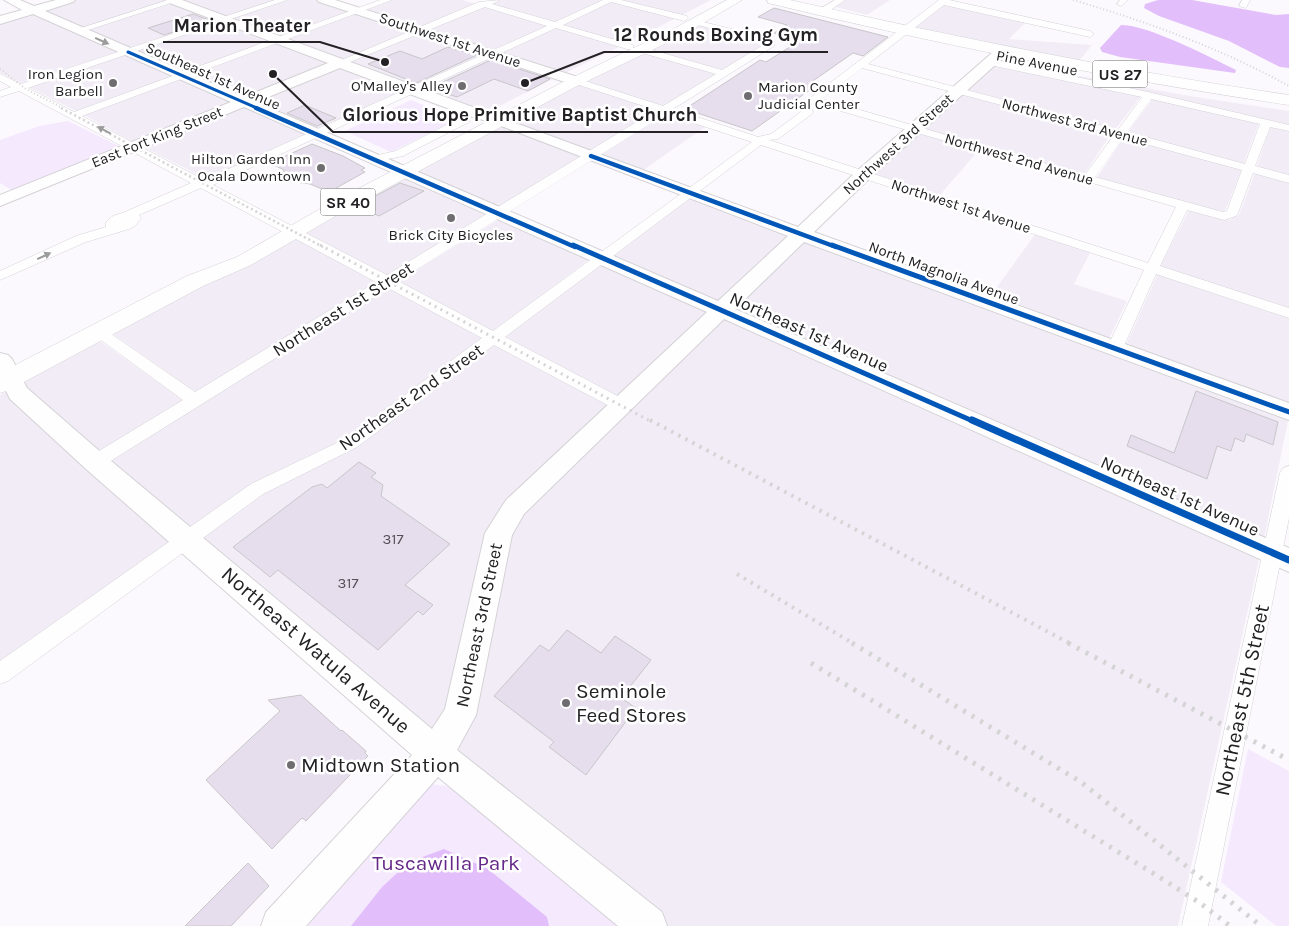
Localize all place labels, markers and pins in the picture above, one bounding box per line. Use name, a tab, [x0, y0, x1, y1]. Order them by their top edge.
callout: Marion Theater	[163, 8, 320, 42]
callout: 12 Rounds Boxing Gym	[604, 18, 828, 52]
place label: Iron Legion Barbell	[28, 65, 103, 100]
marker: Iron Legion Barbell	[107, 77, 119, 89]
place label: O'Malley's Alley	[351, 77, 452, 95]
place label: Marion County Judicial Center	[758, 78, 860, 113]
marker: O'Malley's Alley	[456, 80, 468, 92]
marker: Marion County Judicial Center	[742, 90, 754, 102]
callout: Glorious Hope Primitive Baptist Church	[333, 98, 708, 132]
place label: Hilton Garden Inn Ocala Downtown	[191, 150, 311, 185]
marker: Hilton Garden Inn Ocala Downtown	[315, 162, 327, 174]
marker: Brick City Bicycles	[445, 212, 457, 224]
place label: Brick City Bicycles	[389, 226, 513, 244]
place label: Seminole Feed Stores	[576, 679, 687, 727]
marker: Seminole Feed Stores	[560, 697, 572, 709]
place label: Midtown Station	[301, 753, 460, 777]
marker: Midtown Station	[285, 759, 297, 771]

